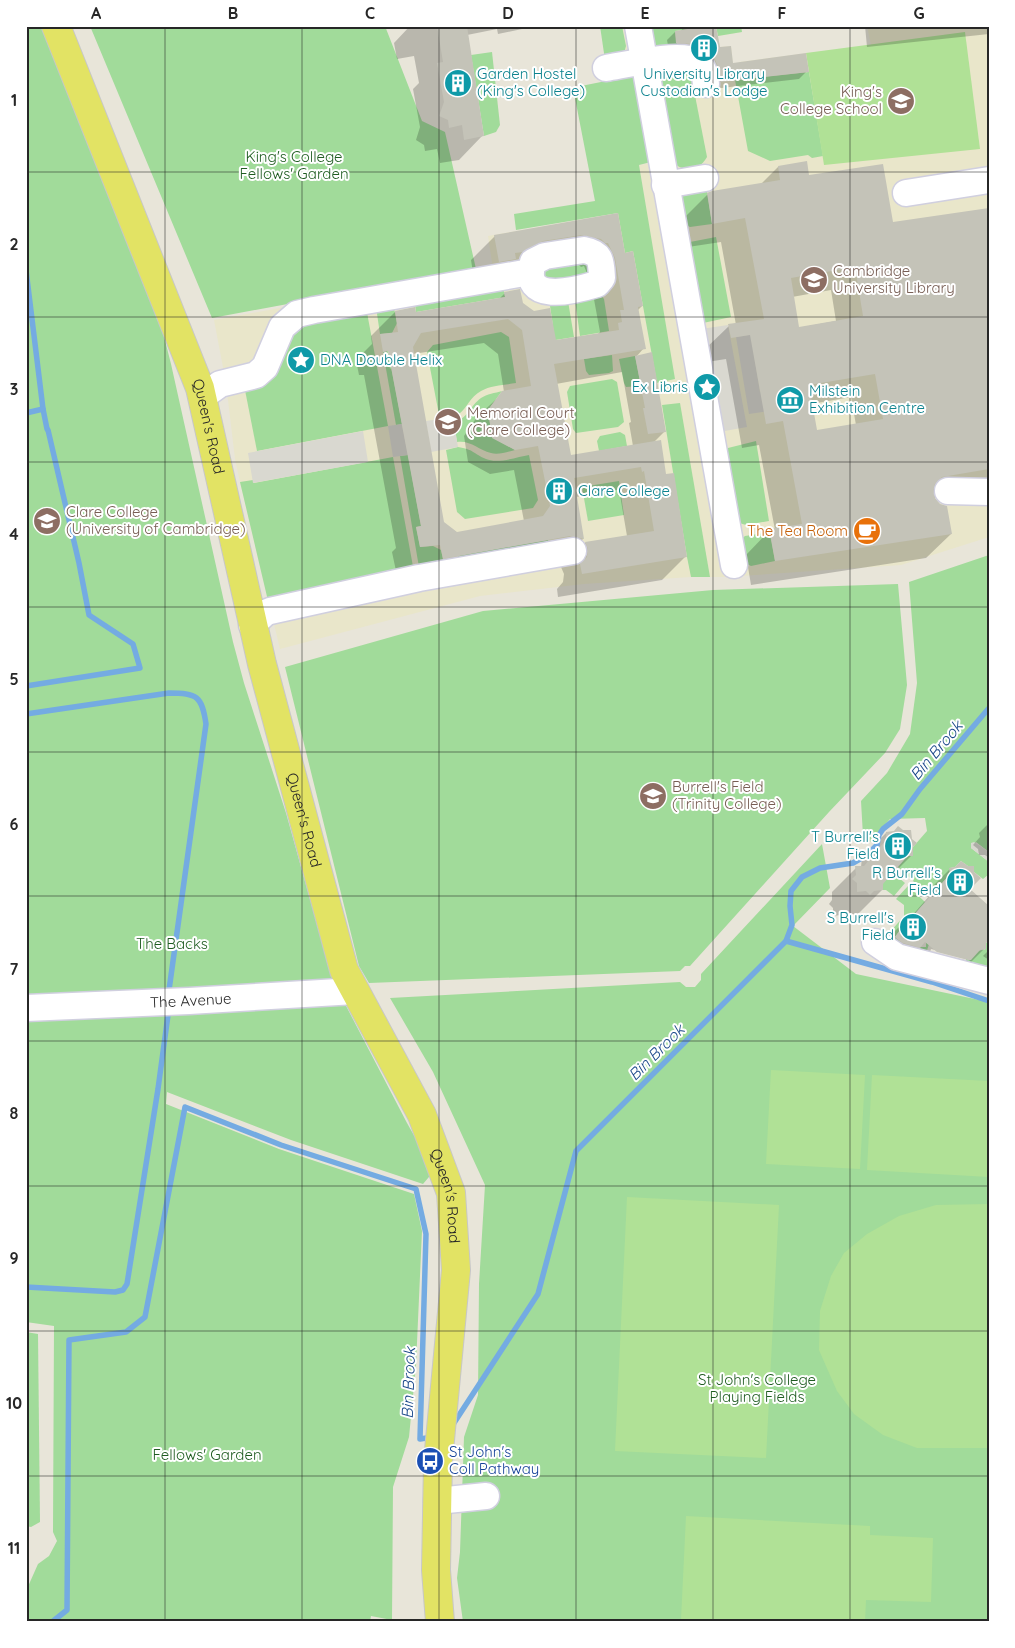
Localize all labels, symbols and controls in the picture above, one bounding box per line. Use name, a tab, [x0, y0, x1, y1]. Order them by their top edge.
text: A	[91, 3, 102, 23]
text: B	[228, 3, 238, 23]
text: C	[365, 3, 375, 23]
text: D	[502, 3, 514, 23]
text: E	[640, 3, 650, 23]
text: F	[778, 3, 787, 23]
text: G	[913, 3, 925, 23]
building icon: University Library Custodian's Lodge	[689, 33, 719, 63]
place label: Garden Hostel (King's College)	[477, 64, 585, 100]
place label: University Library Custodian's Lodge	[640, 64, 768, 100]
building icon: Garden Hostel (King's College)	[443, 68, 473, 98]
place label: King's College School	[780, 82, 882, 118]
school or university icon: King's College School	[886, 86, 916, 116]
text: 1	[11, 90, 17, 110]
park label: King's College Fellows' Garden	[239, 147, 349, 183]
text: 2	[9, 234, 19, 254]
place label: Cambridge University Library	[833, 261, 955, 297]
school or university icon: Cambridge University Library	[799, 265, 829, 295]
place icon: DNA Double Helix	[286, 345, 316, 375]
place label: DNA Double Helix	[320, 350, 442, 369]
place icon: Ex Libris	[692, 372, 722, 402]
street label: Queen's Road	[188, 376, 229, 476]
place label: Ex Libris	[632, 377, 688, 396]
text: 3	[10, 379, 18, 399]
place label: Milstein Exhibition Centre	[809, 381, 925, 417]
museum icon: Milstein Exhibition Centre	[775, 385, 805, 415]
place label: Memorial Court (Clare College)	[467, 403, 575, 439]
school or university icon: Memorial Court (Clare College)	[433, 407, 463, 437]
building icon: Clare College	[544, 476, 574, 506]
place label: Clare College	[578, 481, 670, 500]
place label: Clare College (University of Cambridge)	[66, 502, 246, 538]
school or university icon: Clare College (University of Cambridge)	[32, 506, 62, 536]
cafe icon: The Tea Room	[852, 516, 882, 546]
place label: The Tea Room	[747, 521, 848, 540]
text: 4	[9, 524, 19, 544]
text: 5	[9, 669, 19, 689]
water label: Bin Brook	[905, 715, 968, 784]
street label: Queen's Road	[283, 771, 326, 869]
place label: Burrell's Field (Trinity College)	[672, 777, 782, 813]
school or university icon: Burrell's Field (Trinity College)	[638, 781, 668, 811]
text: 6	[10, 814, 19, 834]
place label: T Burrell's Field	[811, 827, 879, 863]
building icon: T Burrell's Field	[883, 831, 913, 861]
place label: R Burrell's Field	[872, 863, 941, 899]
building icon: R Burrell's Field	[945, 867, 975, 897]
place label: S Burrell's Field	[827, 908, 894, 944]
building icon: S Burrell's Field	[898, 912, 928, 942]
park label: The Backs	[136, 934, 208, 953]
text: 7	[10, 959, 19, 979]
street label: The Avenue	[150, 988, 232, 1012]
water label: Bin Brook	[624, 1019, 689, 1084]
text: 8	[10, 1103, 19, 1123]
street label: Queen's Road	[426, 1146, 464, 1244]
text: 9	[9, 1248, 19, 1268]
water label: Bin Brook	[397, 1345, 419, 1419]
park label: St John's College Playing Fields	[698, 1370, 816, 1406]
text: 10	[6, 1393, 22, 1413]
place label: St John's Coll Pathway	[449, 1442, 539, 1478]
park label: Fellows' Garden	[152, 1445, 262, 1464]
bus stop icon: St John's Coll Pathway	[415, 1446, 445, 1476]
text: 11	[8, 1538, 20, 1558]

